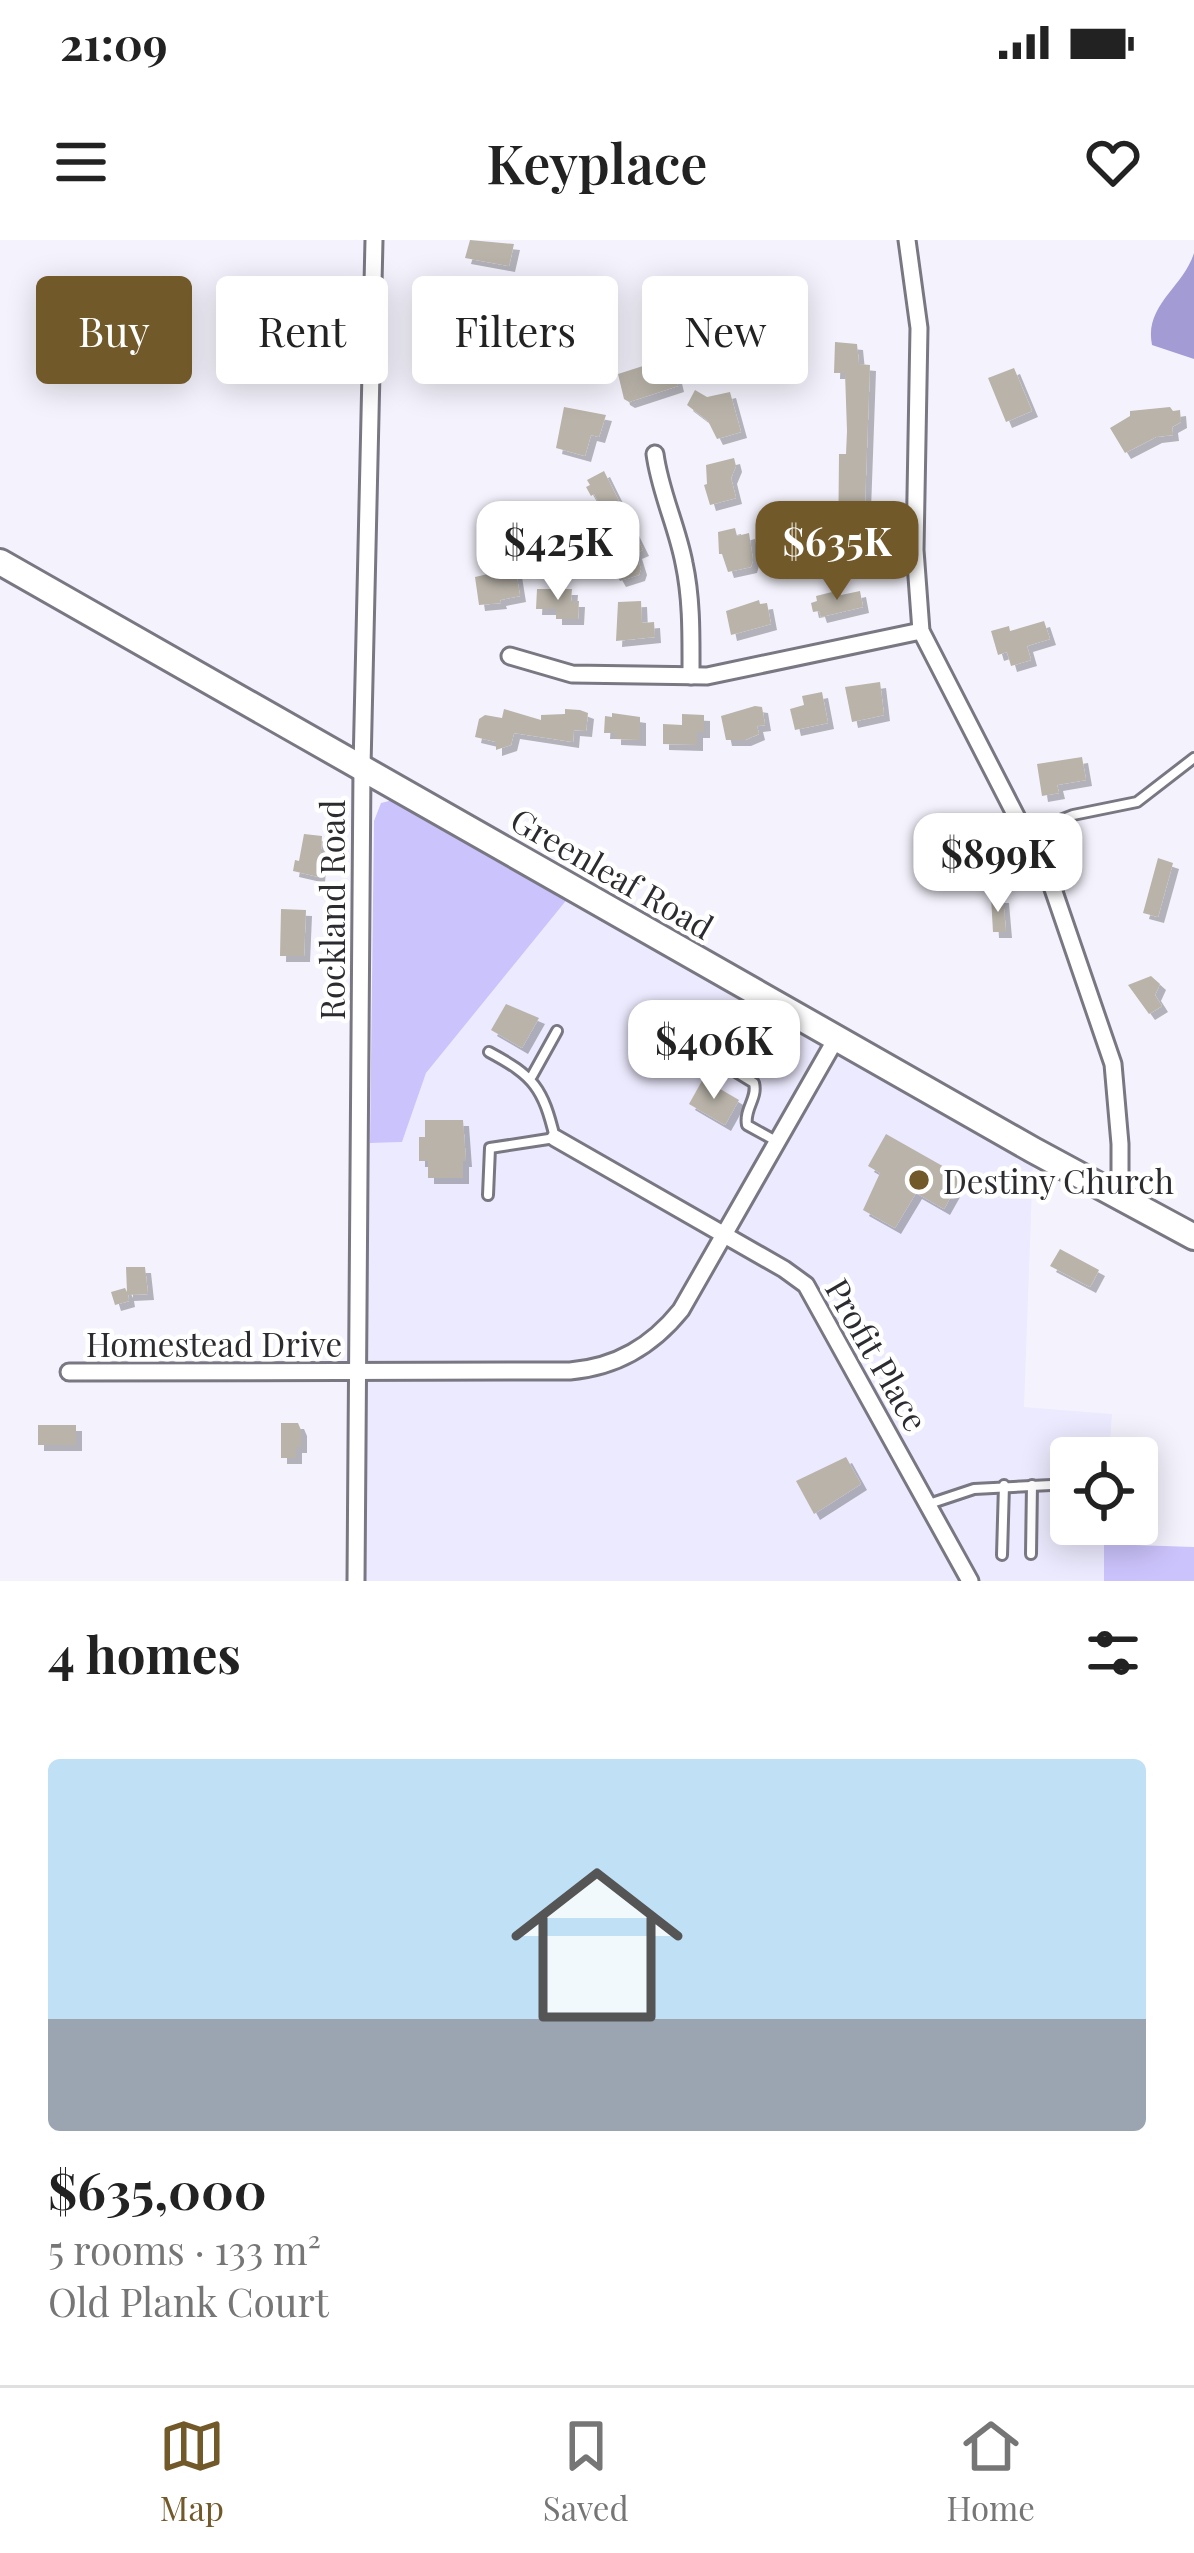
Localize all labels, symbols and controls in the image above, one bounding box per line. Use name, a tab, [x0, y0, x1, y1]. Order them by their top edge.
text: 21:09	[60, 12, 168, 72]
text: Keyplace	[486, 126, 708, 198]
icon: menu	[48, 129, 114, 195]
icon: heart	[1080, 129, 1146, 195]
chip: Buy	[36, 276, 192, 384]
chip: Rent	[216, 276, 388, 384]
chip: Filters	[412, 276, 618, 384]
chip: New	[642, 276, 808, 384]
pin: $425K	[474, 501, 642, 603]
pin: $635K	[753, 501, 921, 603]
text: $425K	[503, 514, 613, 566]
text: $635K	[782, 514, 892, 566]
street label: Greenleaf Road	[504, 796, 722, 948]
street label: Rockland Road	[309, 800, 353, 1020]
pin: $899K	[914, 813, 1082, 915]
text: $899K	[940, 826, 1056, 878]
pin: $406K	[630, 1000, 798, 1102]
text: $406K	[655, 1013, 773, 1065]
place label: Destiny Church	[943, 1158, 1174, 1202]
marker: Destiny Church	[906, 1167, 932, 1193]
street label: Profit Place	[817, 1270, 939, 1438]
street label: Homestead Drive	[86, 1321, 342, 1365]
map controls	[1050, 1437, 1158, 1545]
button: locate	[1050, 1437, 1158, 1545]
text: 4 homes	[48, 1619, 241, 1687]
icon: filters	[1080, 1620, 1146, 1686]
icon: home	[489, 1837, 705, 2053]
text: $635,000	[48, 2155, 267, 2223]
text: 5 rooms · 133 m²	[48, 2223, 321, 2275]
text: Old Plank Court	[48, 2275, 329, 2327]
tab: Map	[159, 2413, 225, 2529]
tab: Saved	[543, 2413, 629, 2529]
tab: Home	[947, 2413, 1035, 2529]

